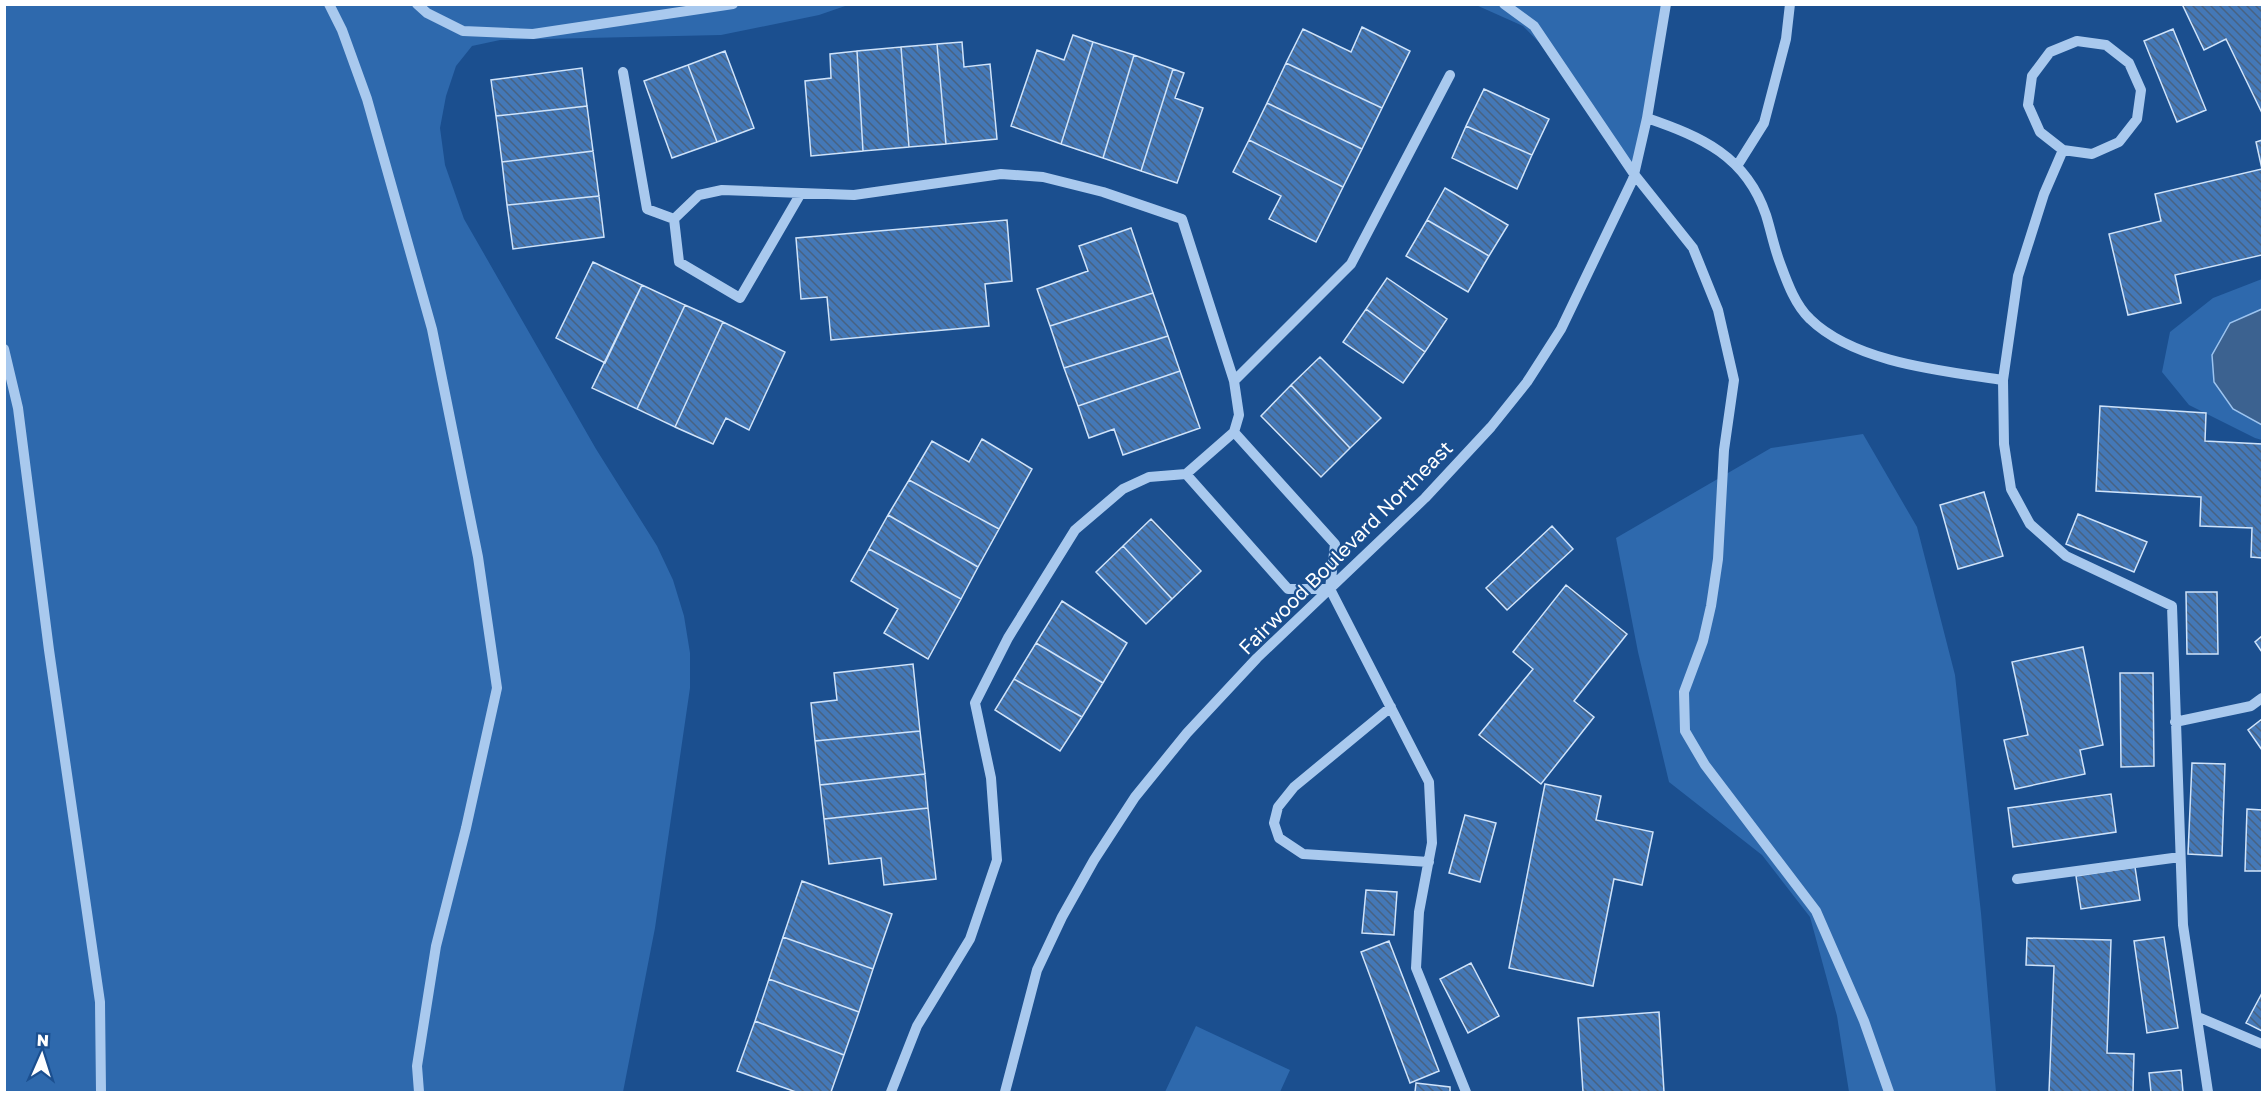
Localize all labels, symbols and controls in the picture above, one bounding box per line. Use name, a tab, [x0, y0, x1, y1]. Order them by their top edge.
street label: Fairwood Boulevard Northeast	[1233, 435, 1457, 659]
north arrow	[12, 1025, 72, 1085]
text: N	[36, 1030, 49, 1050]

